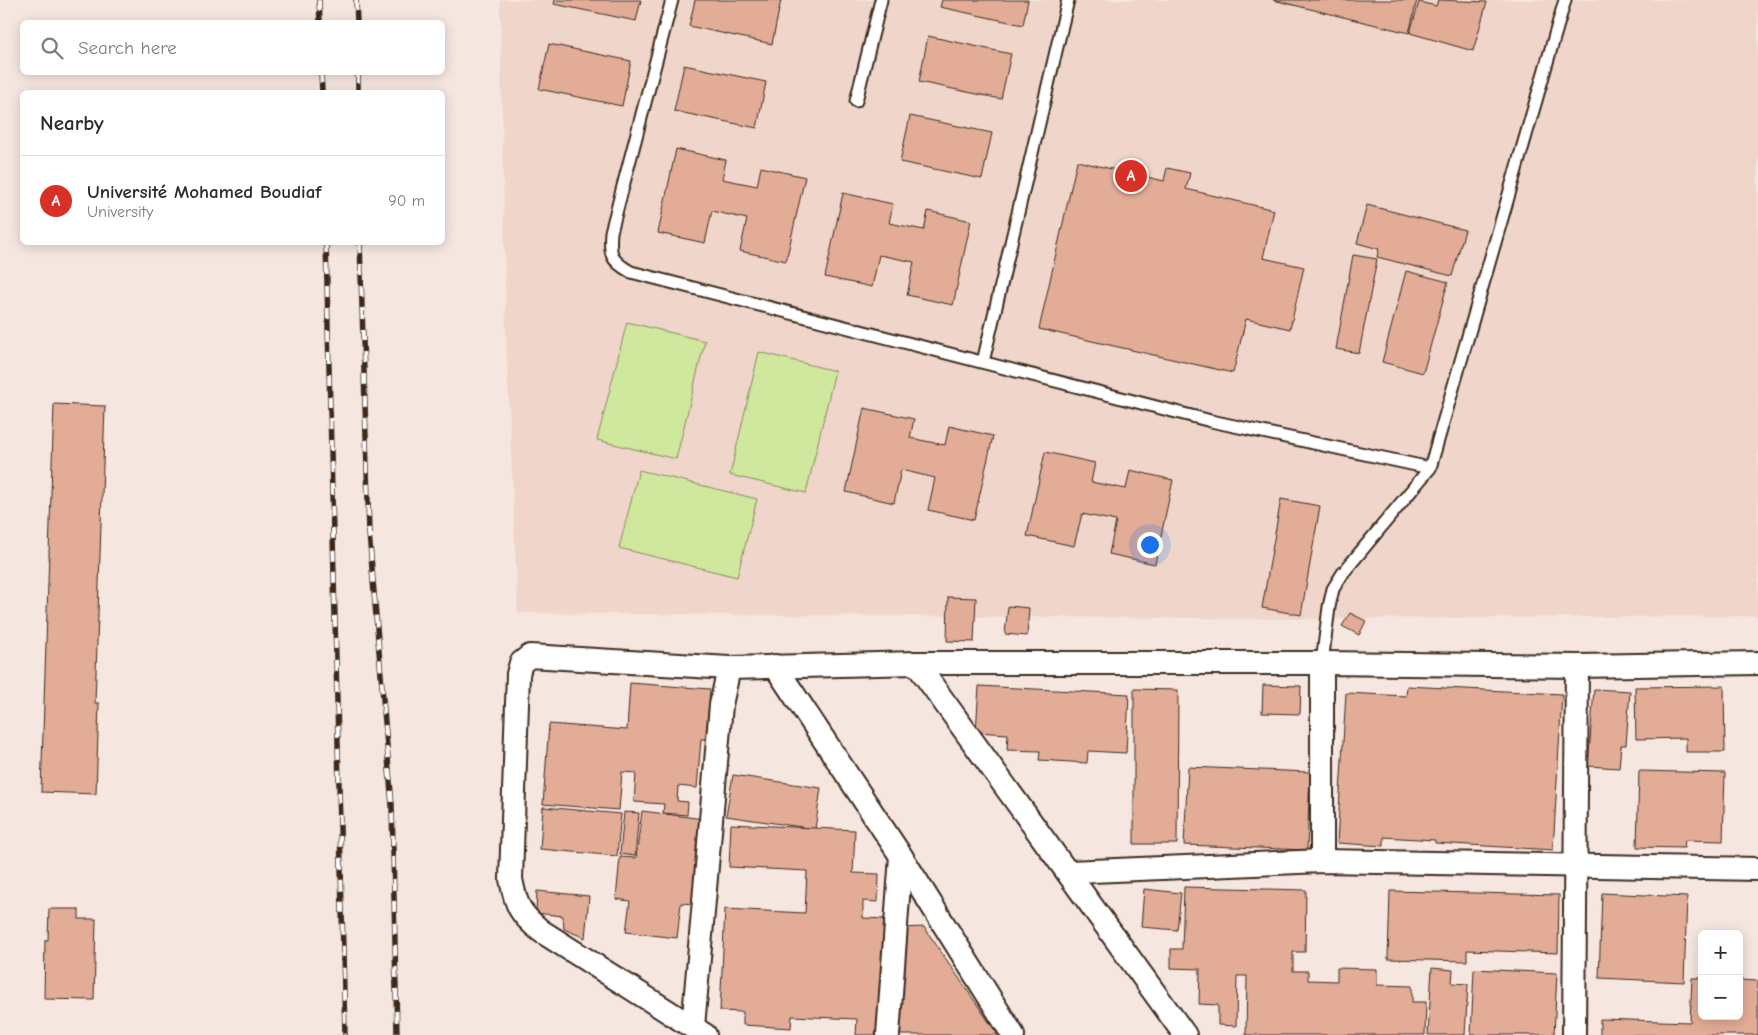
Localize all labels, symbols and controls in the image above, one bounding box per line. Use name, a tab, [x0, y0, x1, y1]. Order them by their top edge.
search box	[20, 20, 445, 75]
icon: search	[38, 34, 66, 62]
text: Search here	[78, 37, 177, 59]
text: Nearby	[40, 111, 104, 135]
pin: A	[1115, 157, 1147, 195]
text: Université Mohamed Boudiaf	[87, 181, 321, 203]
text: A	[52, 192, 60, 210]
text: 90 m	[388, 192, 425, 210]
text: University	[87, 203, 153, 221]
your location	[1137, 532, 1163, 558]
map controls	[1698, 930, 1743, 1020]
button: +	[1698, 930, 1743, 975]
button: −	[1698, 975, 1743, 1020]

